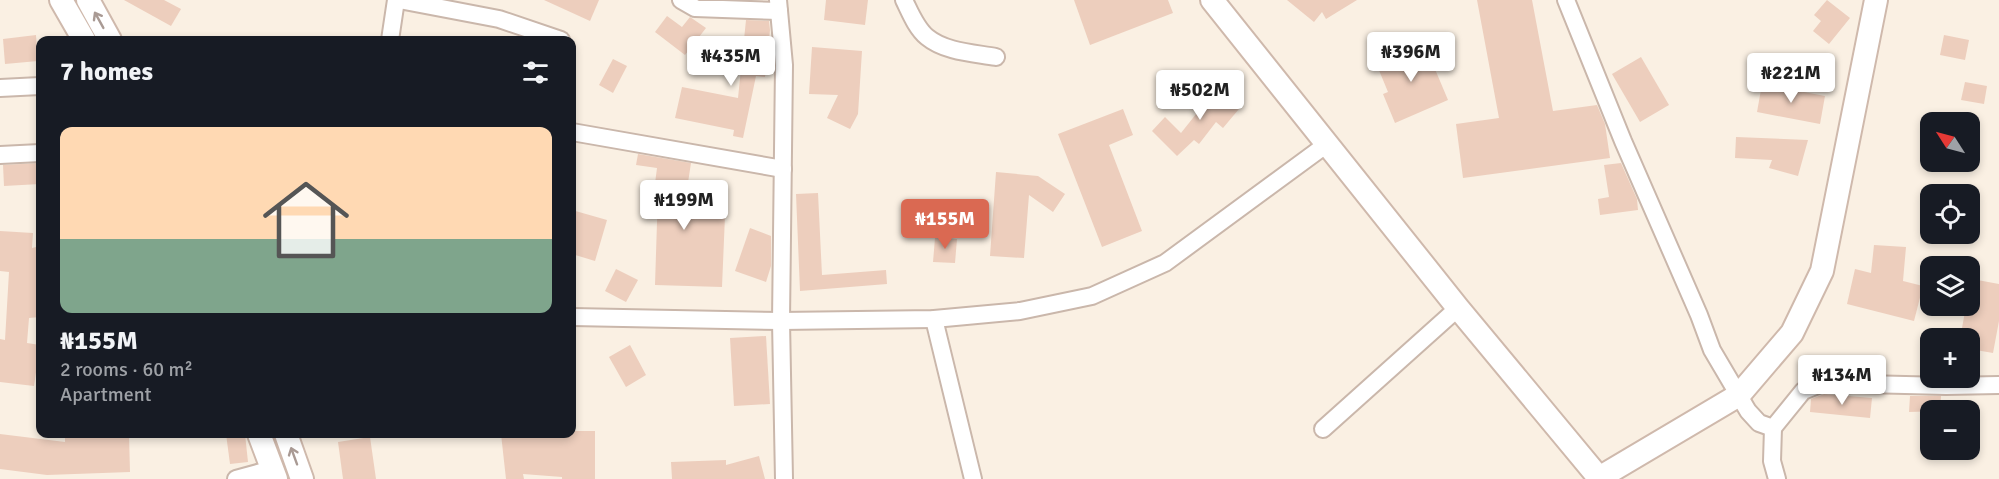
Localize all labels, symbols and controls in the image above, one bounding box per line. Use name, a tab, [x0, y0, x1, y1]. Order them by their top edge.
one-way arrow	[93, 12, 105, 29]
pin: ₦396M	[1369, 32, 1453, 83]
pin: ₦435M	[689, 36, 773, 87]
text: ₦396M	[1381, 39, 1441, 64]
text: ₦435M	[701, 43, 761, 68]
pin: ₦221M	[1749, 53, 1833, 104]
text: 7 homes	[60, 56, 153, 88]
icon: filters	[519, 56, 552, 89]
text: ₦221M	[1761, 60, 1821, 85]
pin: ₦502M	[1158, 70, 1242, 121]
text: ₦502M	[1170, 77, 1230, 102]
north arrow	[1920, 112, 1980, 172]
map controls	[1920, 112, 1980, 460]
icon: home	[252, 166, 360, 274]
pin: ₦199M	[642, 180, 726, 231]
button: locate	[1920, 184, 1980, 244]
text: ₦199M	[654, 187, 714, 212]
pin: ₦155M	[903, 199, 987, 250]
text: ₦155M	[915, 206, 975, 231]
button: layers	[1920, 256, 1980, 316]
text: ₦155M	[60, 325, 138, 357]
button: +	[1920, 328, 1980, 388]
pin: ₦134M	[1800, 355, 1884, 406]
text: 2 rooms · 60 m²	[60, 357, 193, 382]
text: ₦134M	[1812, 362, 1872, 387]
text: Apartment	[60, 382, 152, 407]
button: −	[1920, 400, 1980, 460]
one-way arrow	[288, 447, 299, 466]

